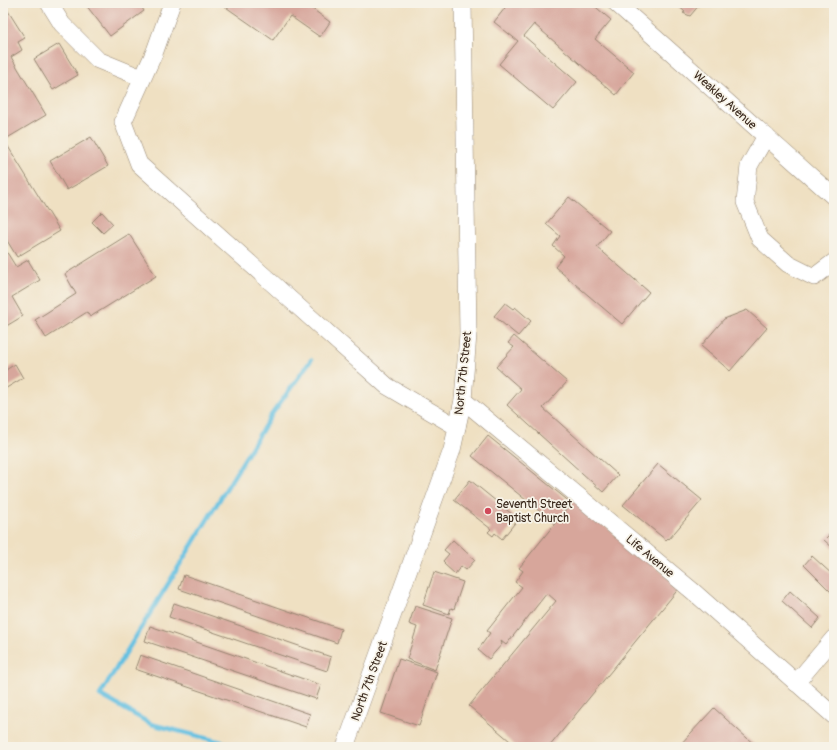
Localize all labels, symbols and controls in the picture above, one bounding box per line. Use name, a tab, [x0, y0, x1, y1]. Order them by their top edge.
street label: Weakley Avenue	[690, 68, 760, 133]
street label: North 7th Street	[452, 330, 475, 416]
place label: Seventh Street Baptist Church	[496, 497, 572, 526]
marker: Seventh Street Baptist Church	[483, 506, 493, 516]
street label: Life Avenue	[622, 532, 677, 581]
street label: North 7th Street	[348, 639, 391, 723]

